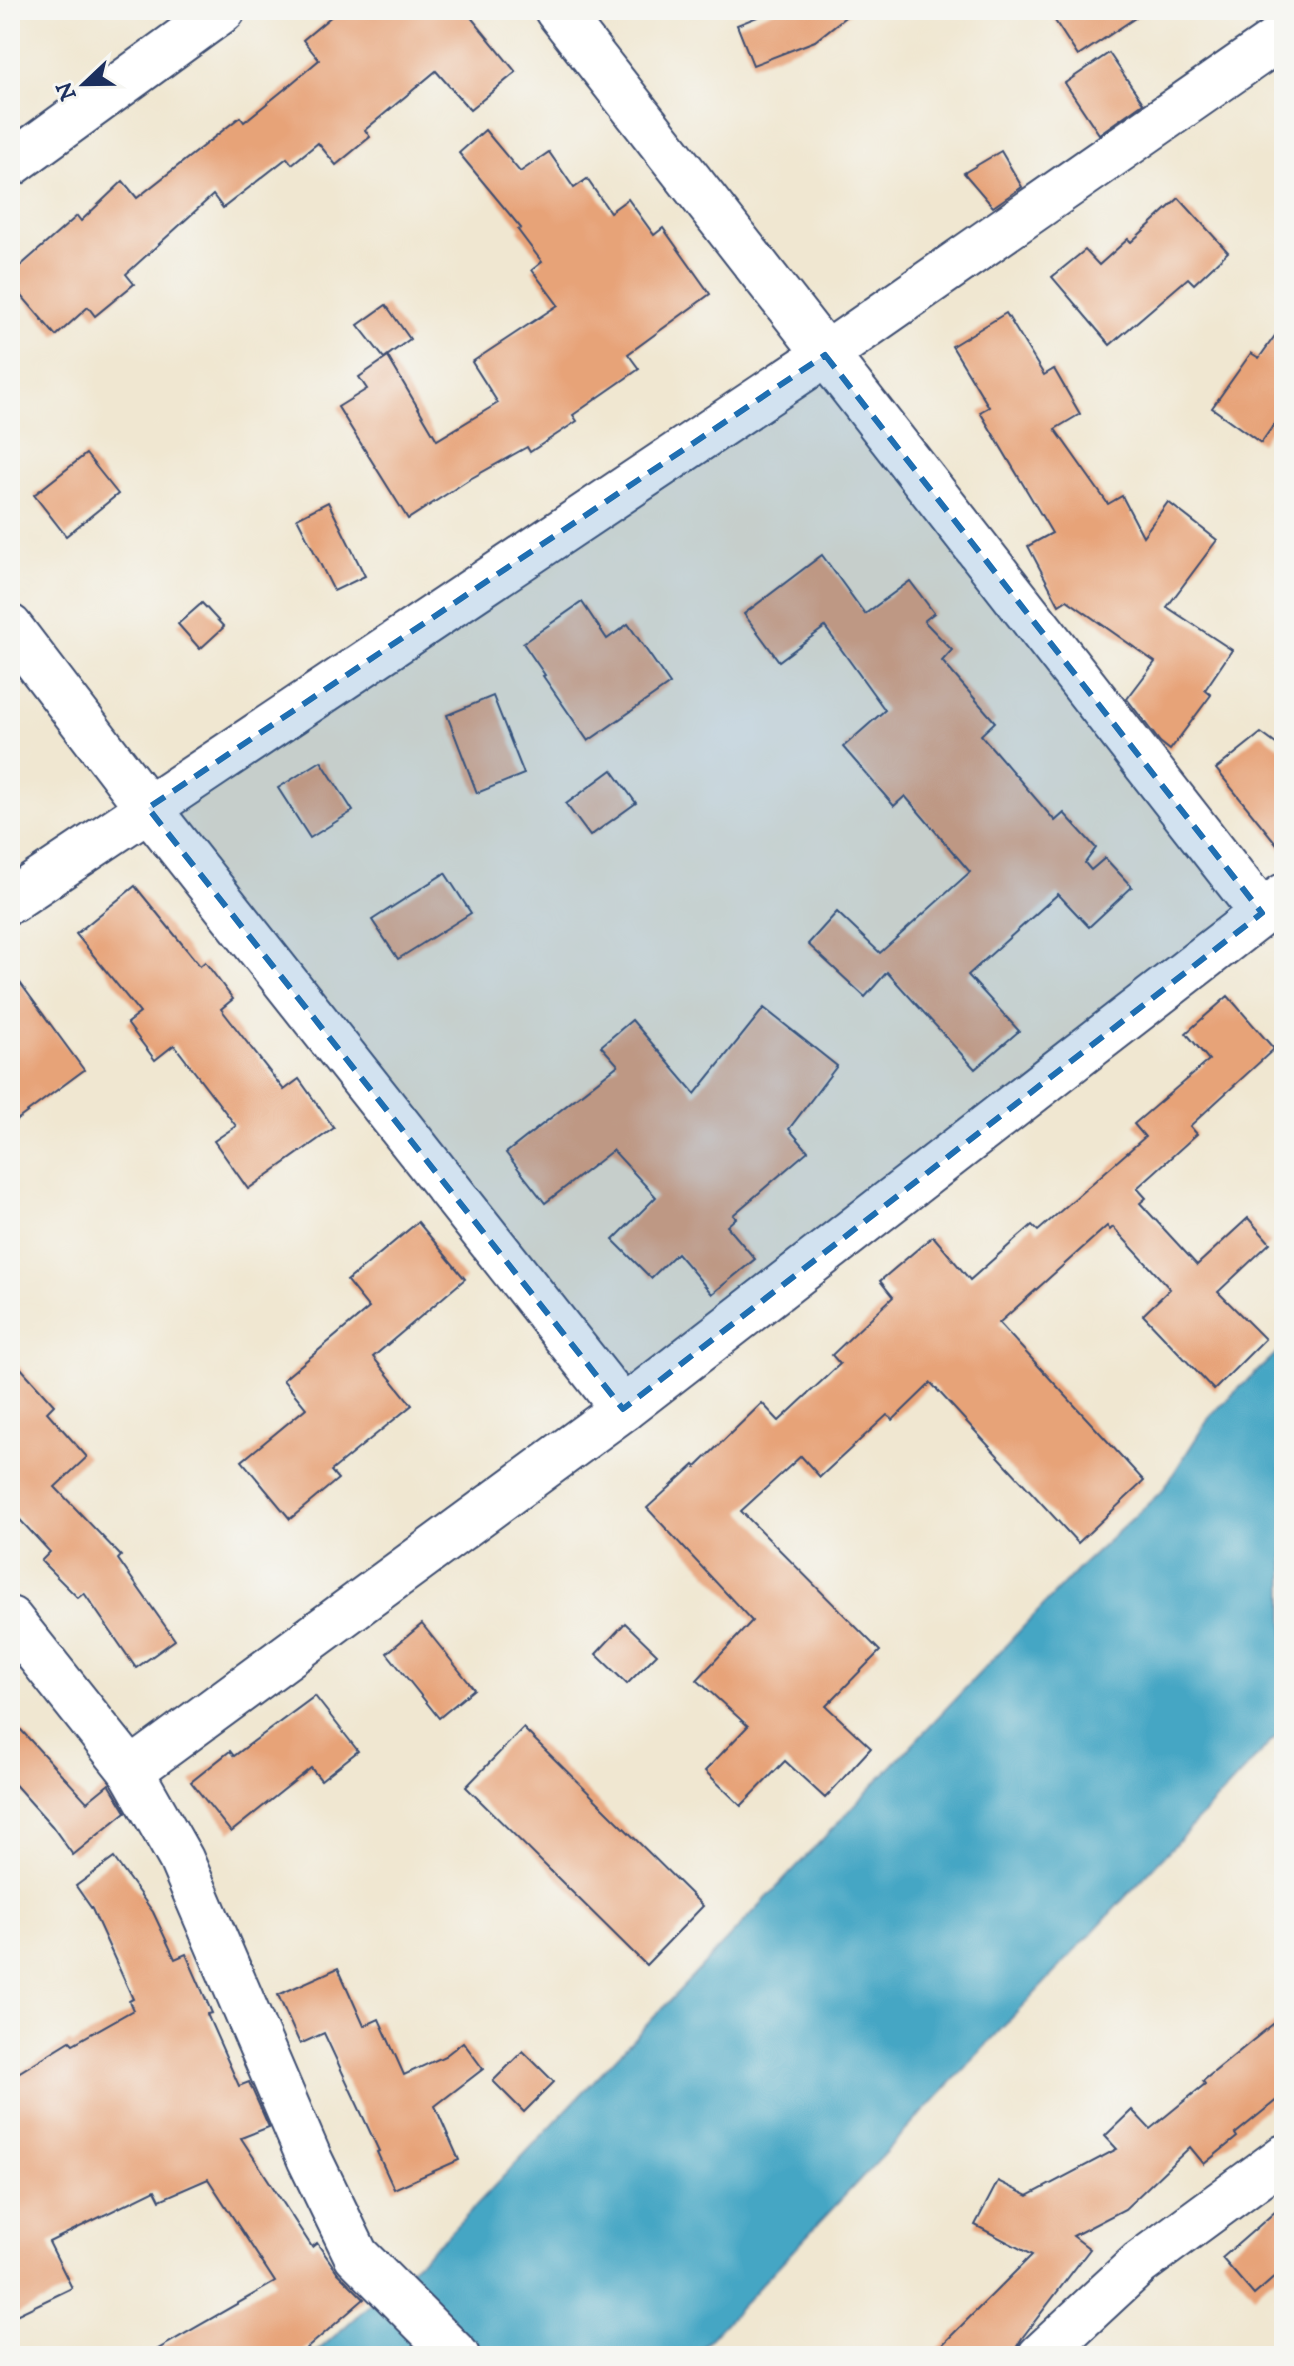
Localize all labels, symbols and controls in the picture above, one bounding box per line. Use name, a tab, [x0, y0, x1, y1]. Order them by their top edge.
north arrow	[44, 44, 124, 124]
text: N	[51, 77, 83, 104]

